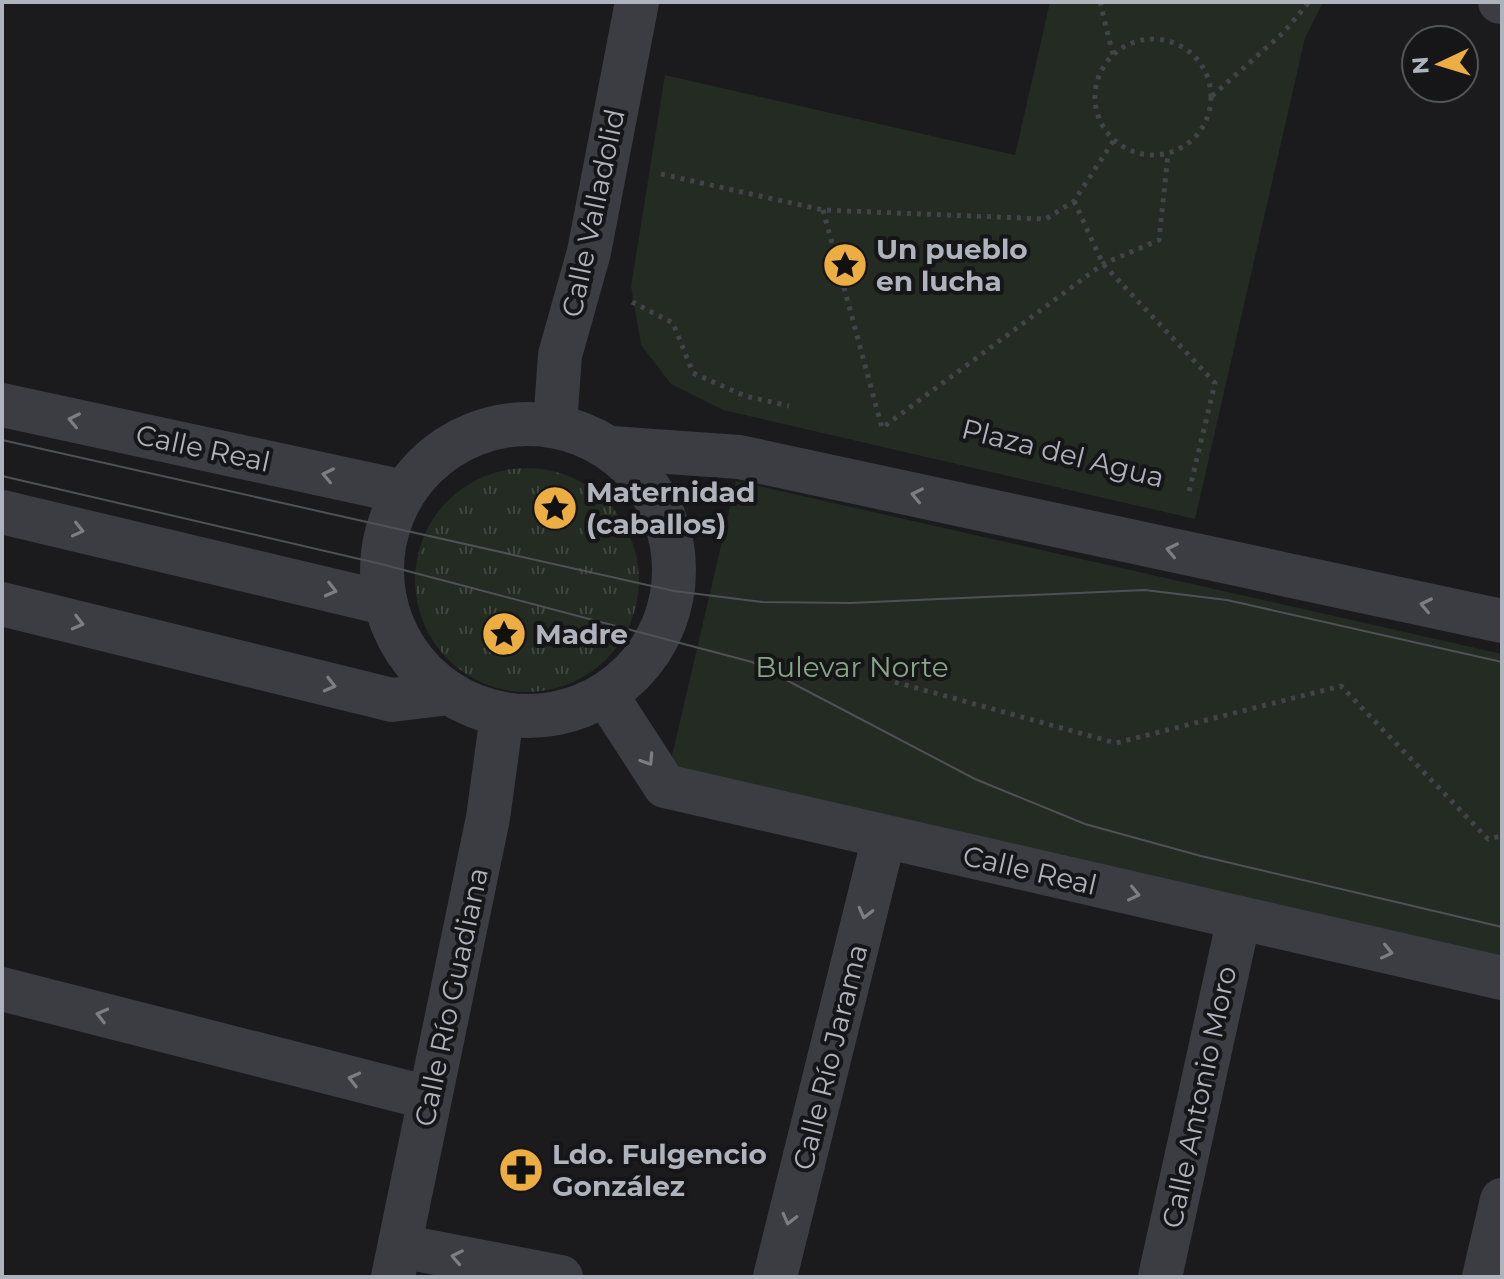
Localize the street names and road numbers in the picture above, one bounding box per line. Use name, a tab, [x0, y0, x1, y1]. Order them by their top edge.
street label: Calle Valladolid	[554, 106, 632, 320]
street label: Plaza del Agua	[958, 411, 1168, 495]
street label: Calle Real	[133, 417, 273, 479]
street label: Calle Real	[960, 838, 1100, 902]
street label: Calle Río Guadiana	[407, 865, 495, 1129]
street label: Calle Río Jarama	[785, 941, 875, 1173]
street label: Calle Antonio Moro	[1155, 963, 1243, 1231]

